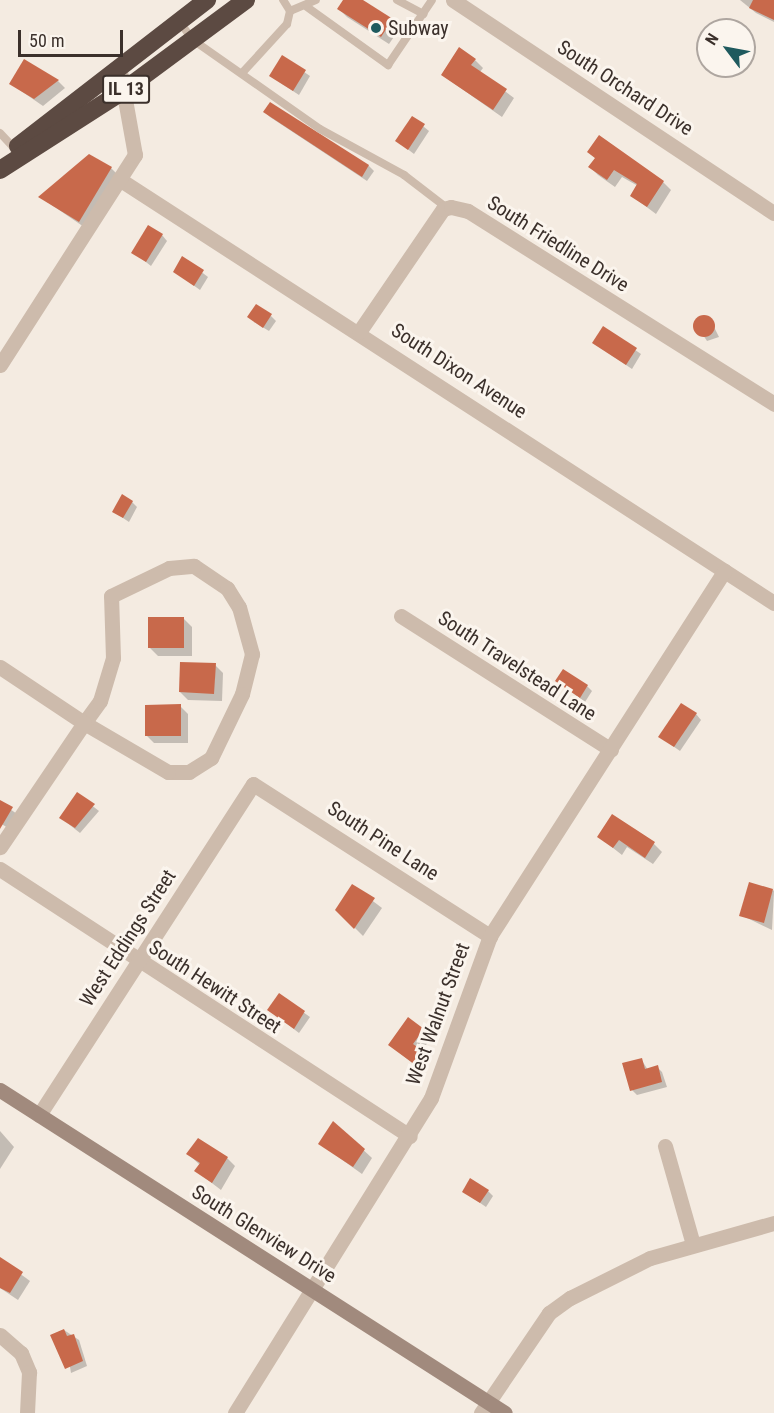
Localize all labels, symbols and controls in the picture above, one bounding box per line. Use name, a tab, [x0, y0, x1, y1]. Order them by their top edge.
place label: Subway	[388, 16, 449, 40]
scale bar	[21, 18, 126, 56]
north arrow	[696, 18, 756, 78]
marker: Subway	[369, 21, 383, 35]
text: 50 m	[29, 30, 64, 51]
text: N	[701, 30, 723, 48]
street label: South Orchard Drive	[553, 35, 697, 141]
road number: IL 13	[102, 74, 150, 104]
street label: South Friedline Drive	[483, 191, 633, 297]
street label: South Dixon Avenue	[387, 318, 531, 424]
street label: South Travelstead Lane	[433, 606, 601, 726]
street label: South Pine Lane	[323, 796, 443, 886]
street label: West Eddings Street	[75, 865, 181, 1011]
street label: South Hewitt Street	[144, 935, 286, 1039]
street label: West Walnut Street	[401, 940, 475, 1088]
street label: South Glenview Drive	[187, 1180, 341, 1288]

